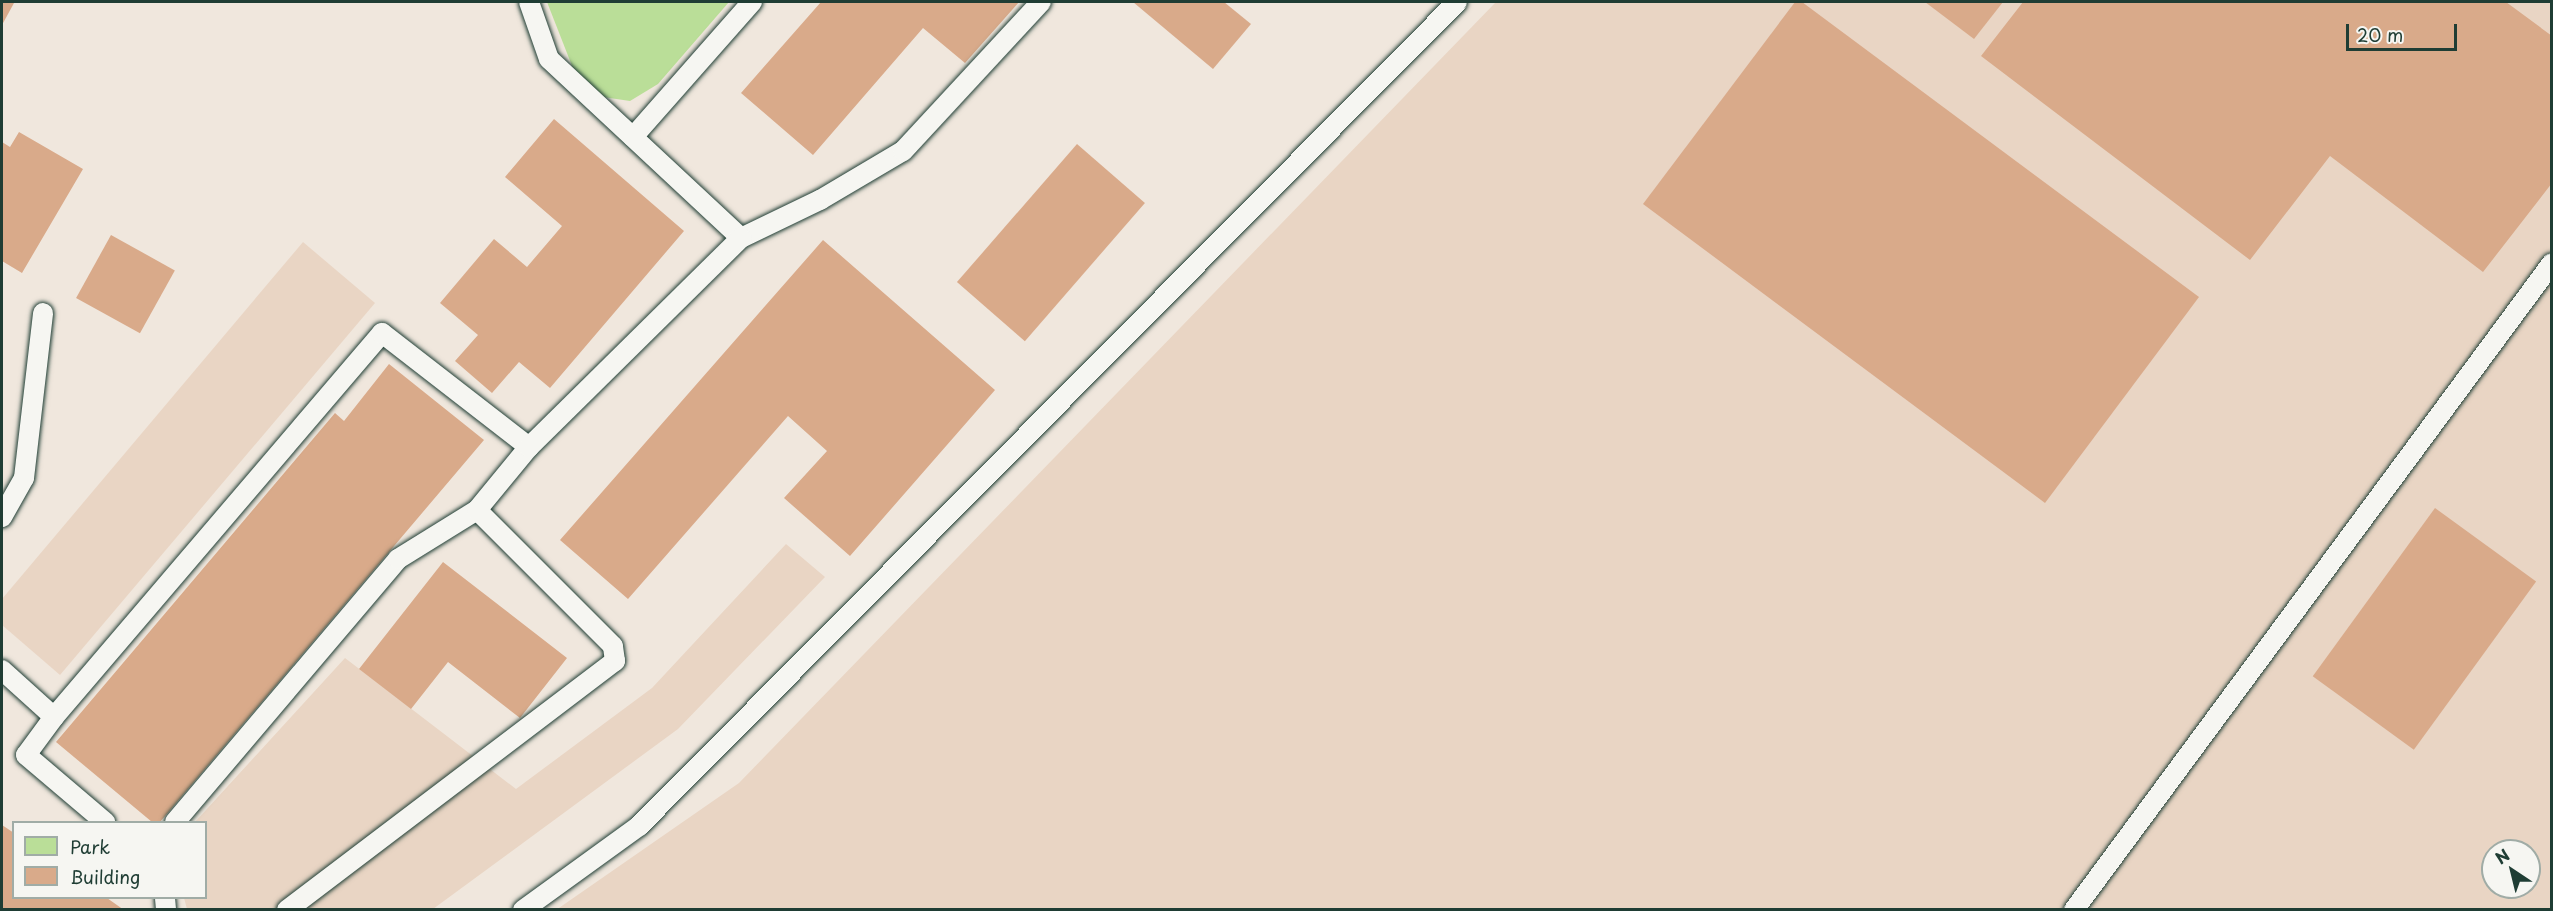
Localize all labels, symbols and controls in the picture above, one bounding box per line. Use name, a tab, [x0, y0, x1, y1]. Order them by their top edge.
scale bar	[2349, 12, 2460, 50]
text: 20 m	[2357, 21, 2403, 48]
legend	[12, 821, 207, 899]
text: Park	[70, 833, 110, 860]
north arrow	[2481, 839, 2541, 899]
text: N	[2490, 842, 2514, 869]
text: Building	[70, 863, 140, 890]

